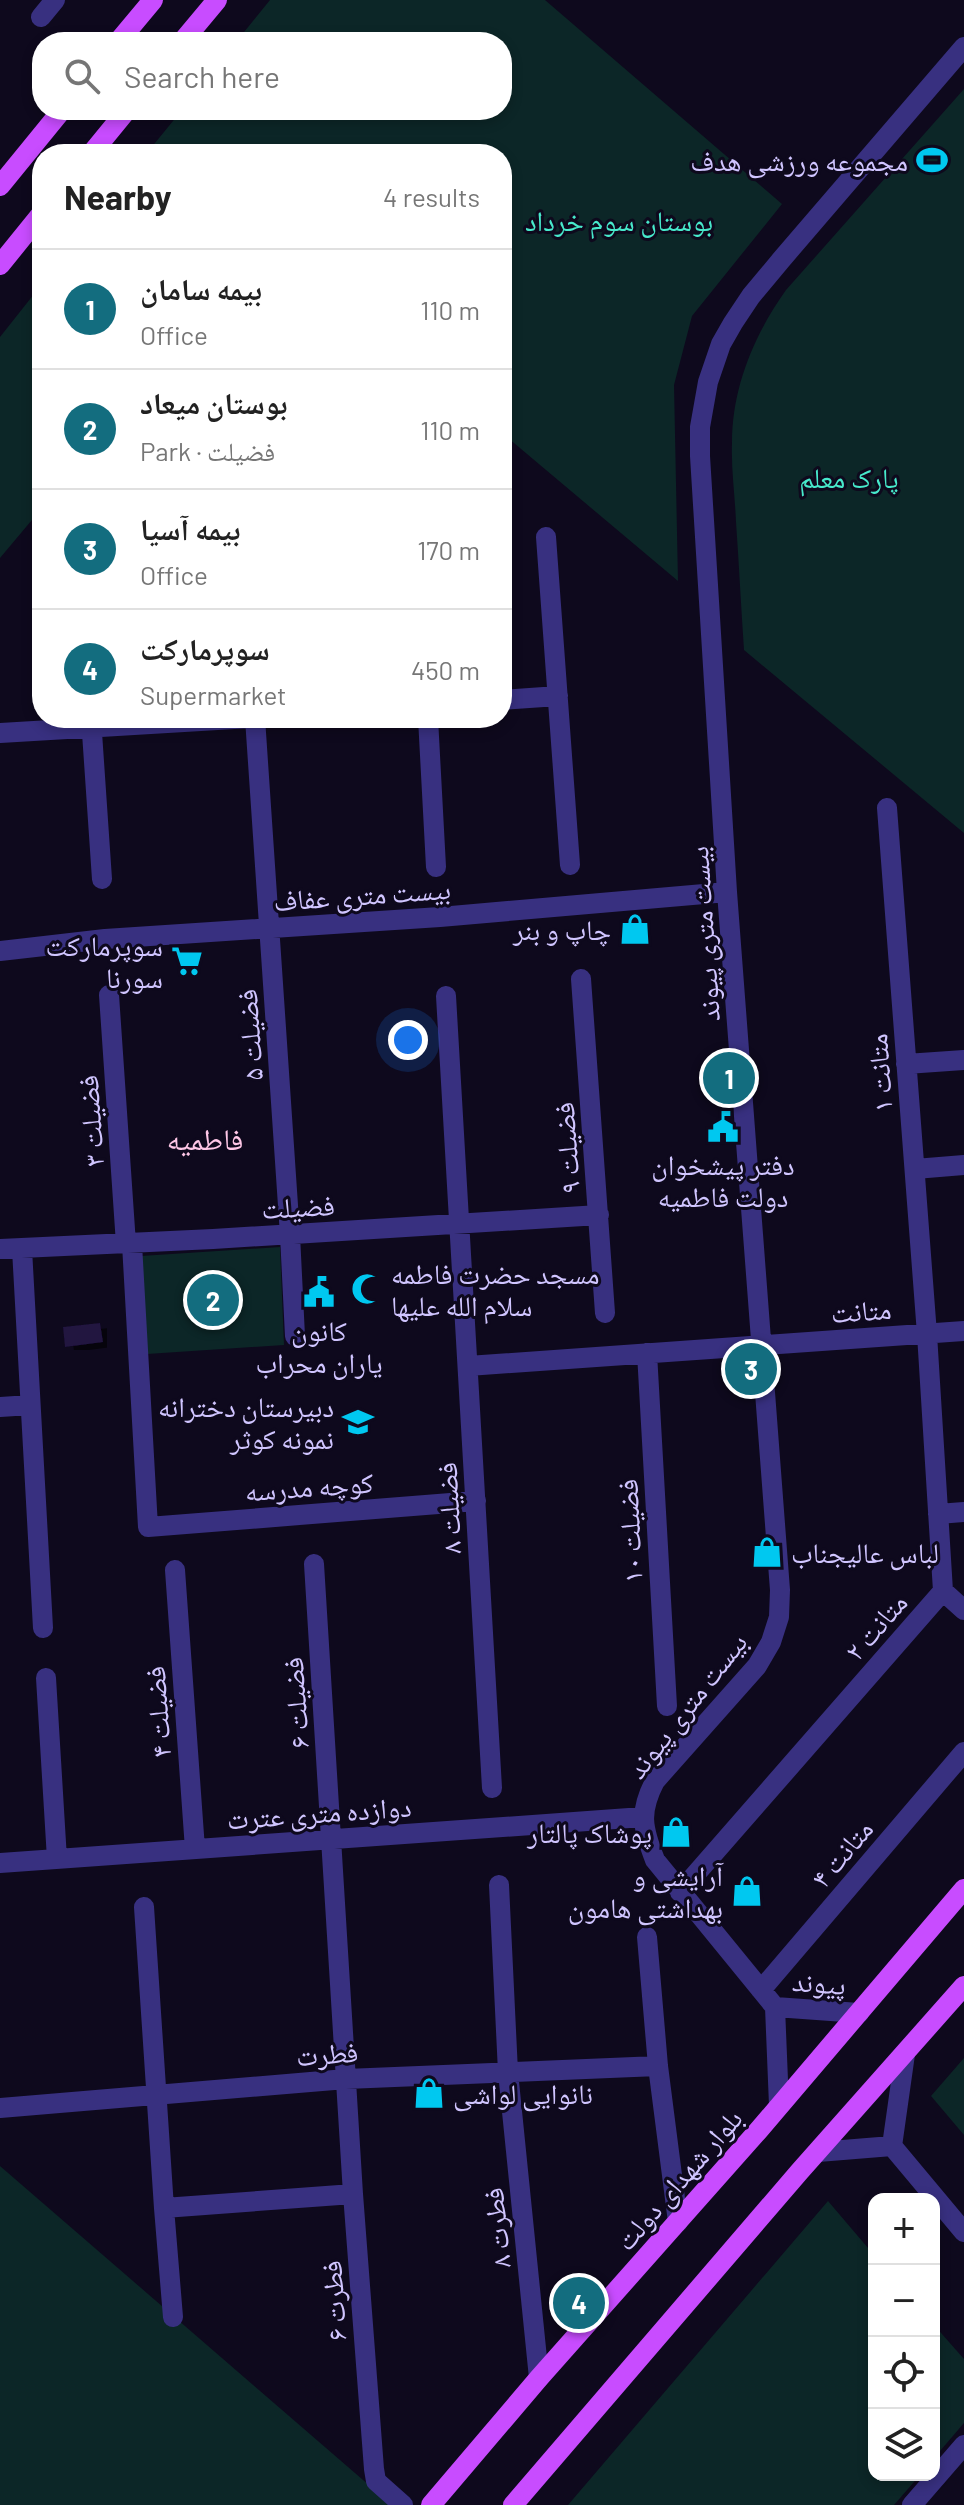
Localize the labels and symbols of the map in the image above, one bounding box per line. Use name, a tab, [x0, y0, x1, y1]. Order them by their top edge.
place label: مجموعه ورزشی هدف	[690, 143, 908, 179]
sports icon: مجموعه ورزشی هدف	[915, 143, 949, 177]
park label: بوستان سوم خرداد	[525, 203, 713, 240]
park label: پارک معلم	[799, 460, 899, 497]
street label: بیست متری پیوند	[680, 845, 727, 1023]
street label: بیست متری عفاف	[272, 871, 452, 918]
place label: چاپ و بنر	[512, 912, 611, 947]
shop icon: چاپ و بنر	[618, 912, 652, 946]
place label: سوپرمارکت سورنا	[45, 928, 163, 994]
supermarket icon: سوپرمارکت سورنا	[170, 944, 204, 978]
street label: فضیلت ۵	[229, 988, 270, 1082]
your location	[388, 1020, 428, 1060]
street label: متانت ۱	[859, 1033, 899, 1113]
pin: 1	[703, 1048, 755, 1108]
street label: فضیلت ۳	[70, 1074, 111, 1168]
street label: فضیلت ۹	[546, 1101, 587, 1195]
public building icon: دفتر پیشخوان دولت فاطمیه	[706, 1110, 740, 1144]
district label: فاطمیه	[167, 1120, 243, 1157]
place label: دفتر پیشخوان دولت فاطمیه	[651, 1147, 795, 1213]
street label: فضیلت	[260, 1187, 336, 1225]
place label: مسجد حضرت فاطمه سلام الله علیها	[391, 1256, 600, 1325]
pin: 2	[187, 1270, 239, 1330]
mosque icon: مسجد حضرت فاطمه سلام الله علیها	[350, 1272, 384, 1306]
public building icon: کانون یاران محراب	[302, 1275, 336, 1309]
street label: متانت	[830, 1291, 892, 1329]
place label: کانون یاران محراب	[255, 1313, 383, 1380]
pin: 3	[725, 1339, 777, 1399]
place label: دبیرستان دخترانه نمونه کوثر	[158, 1389, 334, 1455]
school or university icon: دبیرستان دخترانه نمونه کوثر	[341, 1405, 375, 1439]
street label: فضیلت ۸	[429, 1461, 468, 1555]
street label: کوچه مدرسه	[244, 1465, 375, 1508]
street label: فضیلت ۱۰	[609, 1478, 649, 1584]
shop icon: لباس عالیجناب	[750, 1535, 784, 1569]
place label: لباس عالیجناب	[791, 1535, 939, 1571]
street label: متانت ۲	[836, 1585, 914, 1667]
street label: بیست متری پیوند	[619, 1625, 754, 1785]
street label: فضیلت ۶	[275, 1656, 316, 1750]
street label: فضیلت ۴	[137, 1665, 178, 1759]
street label: دوازده متری عترت	[226, 1789, 413, 1836]
street label: متانت ۴	[803, 1812, 879, 1894]
place label: پوشاک پالتار	[526, 1815, 652, 1850]
shop icon: پوشاک پالتار	[659, 1815, 693, 1849]
place label: آرایشی و بهداشتی هامون	[568, 1858, 724, 1926]
shop icon: آرایشی و بهداشتی هامون	[730, 1874, 764, 1908]
street label: پیوند	[791, 1963, 847, 2002]
street label: فطرت	[295, 2034, 359, 2072]
shop icon: نانوایی لواشی	[412, 2076, 446, 2110]
place label: نانوایی لواشی	[453, 2076, 593, 2112]
street label: بلوار شهدای دولت	[607, 2101, 749, 2257]
street label: فطرت ۸	[475, 2186, 517, 2270]
street label: فطرت ۶	[313, 2260, 353, 2342]
pin: 4	[553, 2273, 605, 2333]

